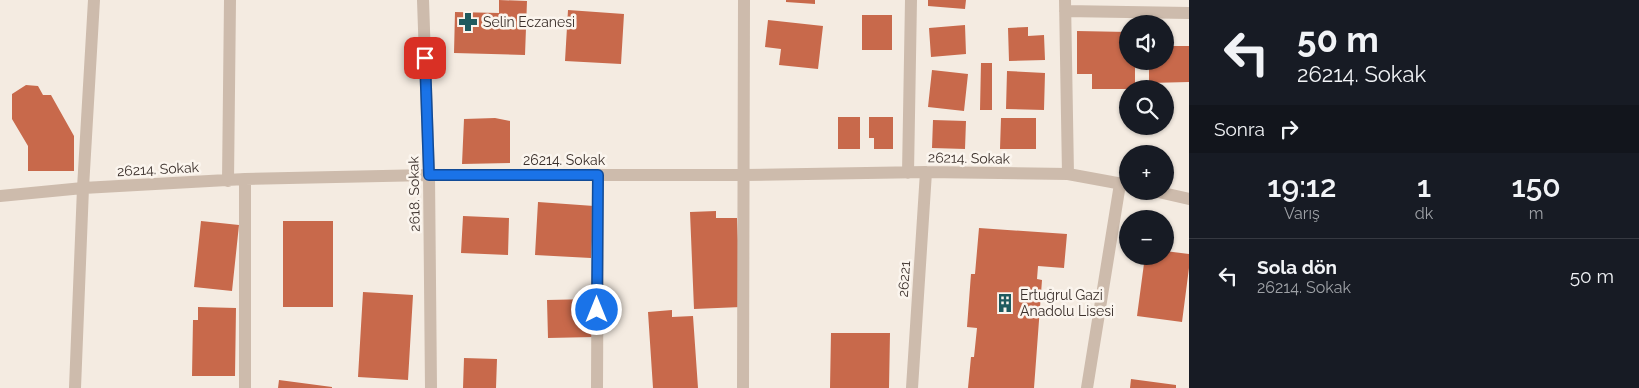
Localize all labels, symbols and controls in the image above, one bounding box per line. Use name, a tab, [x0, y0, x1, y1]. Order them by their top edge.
pharmacy icon: Selin Eczanesi	[457, 11, 479, 33]
place label: Selin Eczanesi	[483, 14, 575, 30]
map controls	[1119, 15, 1174, 265]
button: sound	[1119, 15, 1174, 70]
text: 50 m	[1297, 19, 1379, 60]
icon: left	[1214, 20, 1279, 85]
pin	[404, 37, 446, 79]
icon: arrive	[411, 44, 439, 72]
text: 26214. Sokak	[1297, 61, 1426, 87]
button: search	[1119, 80, 1174, 135]
icon: right	[1275, 115, 1303, 143]
text: Sonra	[1214, 118, 1265, 140]
button: +	[1119, 145, 1174, 200]
street label: 26214. Sokak	[928, 149, 1011, 167]
street label: 26214. Sokak	[523, 152, 606, 168]
street label: 2618. Sokak	[405, 156, 423, 232]
street label: 26214. Sokak	[117, 159, 200, 179]
text: 19:12	[1267, 169, 1336, 204]
text: 1	[1417, 169, 1431, 204]
text: 150	[1512, 169, 1561, 204]
text: Varış	[1284, 204, 1320, 223]
text: dk	[1415, 204, 1433, 223]
text: m	[1529, 204, 1543, 223]
button: −	[1119, 210, 1174, 265]
text: Sola dön	[1257, 256, 1337, 278]
street label: 26221	[895, 260, 913, 298]
icon: left	[1214, 262, 1242, 290]
text: 50 m	[1570, 265, 1614, 287]
text: 26214. Sokak	[1257, 278, 1351, 297]
position arrow	[570, 283, 622, 335]
place label: Ertuğrul Gazi Anadolu Lisesi	[1020, 287, 1114, 319]
building icon: Ertuğrul Gazi Anadolu Lisesi	[994, 292, 1016, 314]

